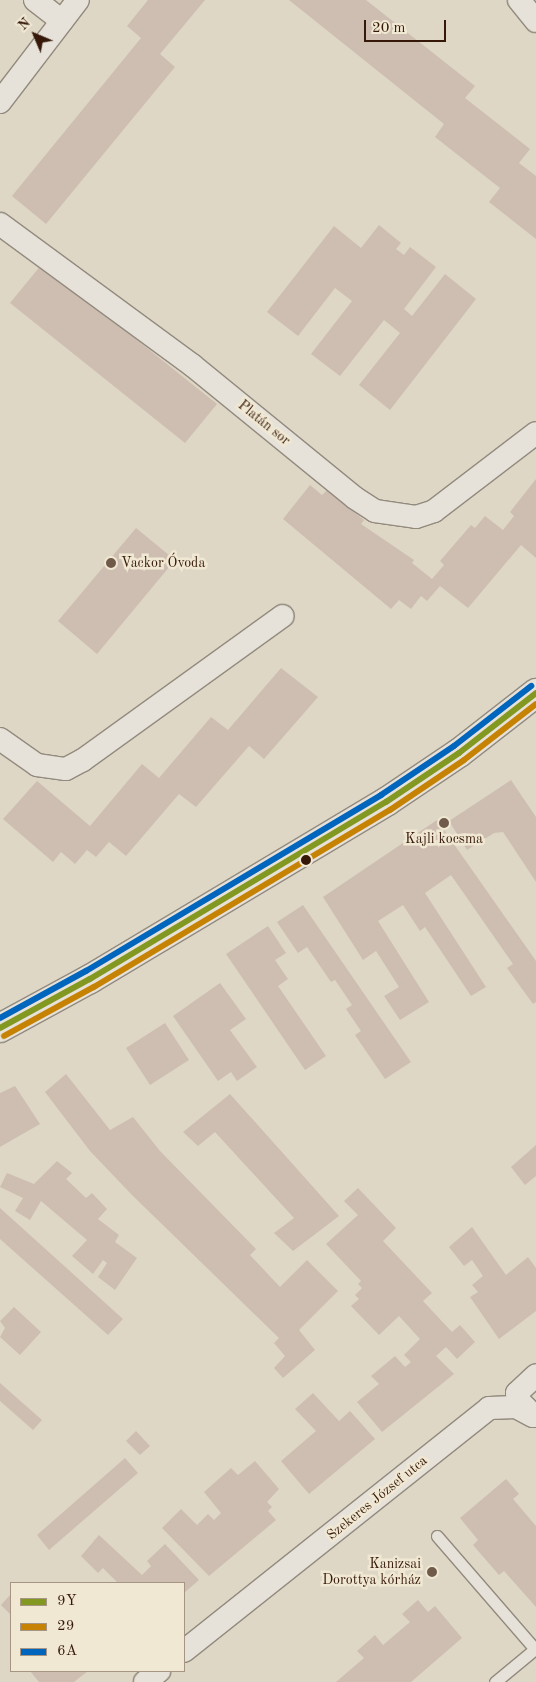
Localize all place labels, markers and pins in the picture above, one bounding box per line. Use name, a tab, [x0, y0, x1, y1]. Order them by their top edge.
place label: Vackor Óvoda	[121, 555, 205, 571]
marker: Vackor Óvoda	[105, 557, 117, 569]
marker: Kajli kocsma	[438, 817, 450, 829]
place label: Kajli kocsma	[405, 831, 483, 847]
unlabelled marker	[301, 855, 311, 865]
place label: Kanizsai Dorottya kórház	[322, 1556, 421, 1588]
marker: Kanizsai Dorottya kórház	[425, 1565, 439, 1579]

